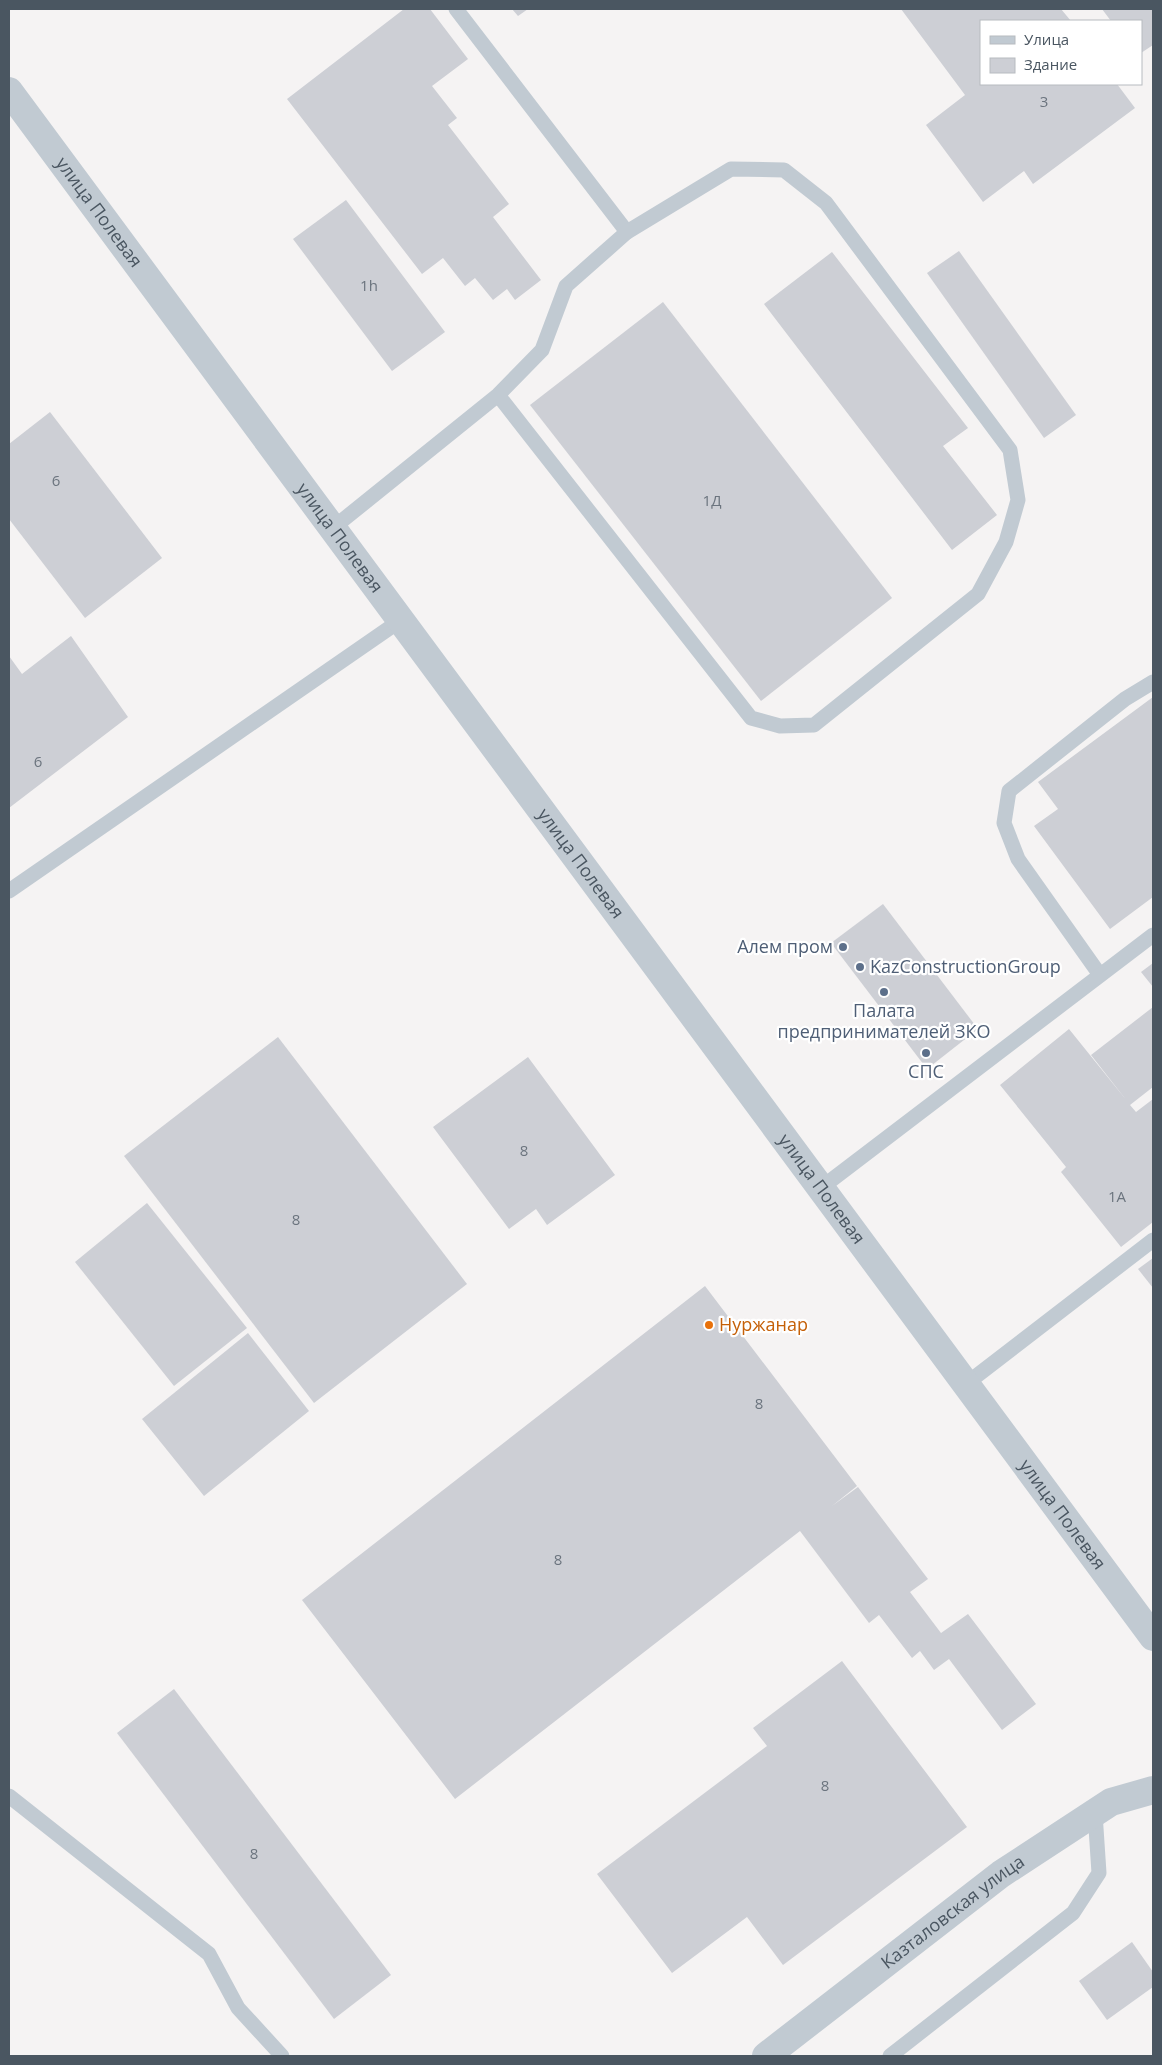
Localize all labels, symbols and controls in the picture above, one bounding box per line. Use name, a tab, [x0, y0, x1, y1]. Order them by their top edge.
legend	[980, 20, 1142, 85]
text: Улица	[1024, 29, 1069, 49]
text: Здание	[1024, 54, 1077, 74]
house number: 3	[1040, 91, 1048, 111]
street label: улица Полевая	[51, 152, 148, 272]
house number: 1h	[360, 275, 378, 295]
house number: 6	[52, 470, 60, 490]
street label: улица Полевая	[292, 477, 389, 597]
house number: 1Д	[703, 490, 721, 510]
house number: 6	[34, 751, 42, 771]
street label: улица Полевая	[533, 803, 630, 923]
place label: Алем пром	[737, 934, 833, 958]
marker: Алем пром	[837, 941, 849, 953]
place label: KazConstructionGroup	[870, 954, 1061, 978]
marker: KazConstructionGroup	[854, 961, 866, 973]
marker: Палата предпринимателей ЗКО	[878, 986, 890, 998]
place label: Палата предпринимателей ЗКО	[778, 998, 990, 1043]
marker: СПС	[920, 1047, 932, 1059]
place label: СПС	[908, 1059, 944, 1083]
street label: улица Полевая	[774, 1128, 871, 1248]
house number: 8	[520, 1140, 528, 1160]
house number: 1А	[1108, 1186, 1127, 1206]
house number: 8	[292, 1209, 300, 1229]
place label: Нуржанар	[719, 1312, 808, 1336]
marker: Нуржанар	[703, 1319, 715, 1331]
house number: 8	[755, 1393, 763, 1413]
street label: улица Полевая	[1014, 1454, 1112, 1574]
house number: 8	[554, 1549, 562, 1569]
house number: 8	[821, 1775, 829, 1795]
house number: 8	[250, 1843, 258, 1863]
street label: Казталовская улица	[876, 1849, 1029, 1974]

